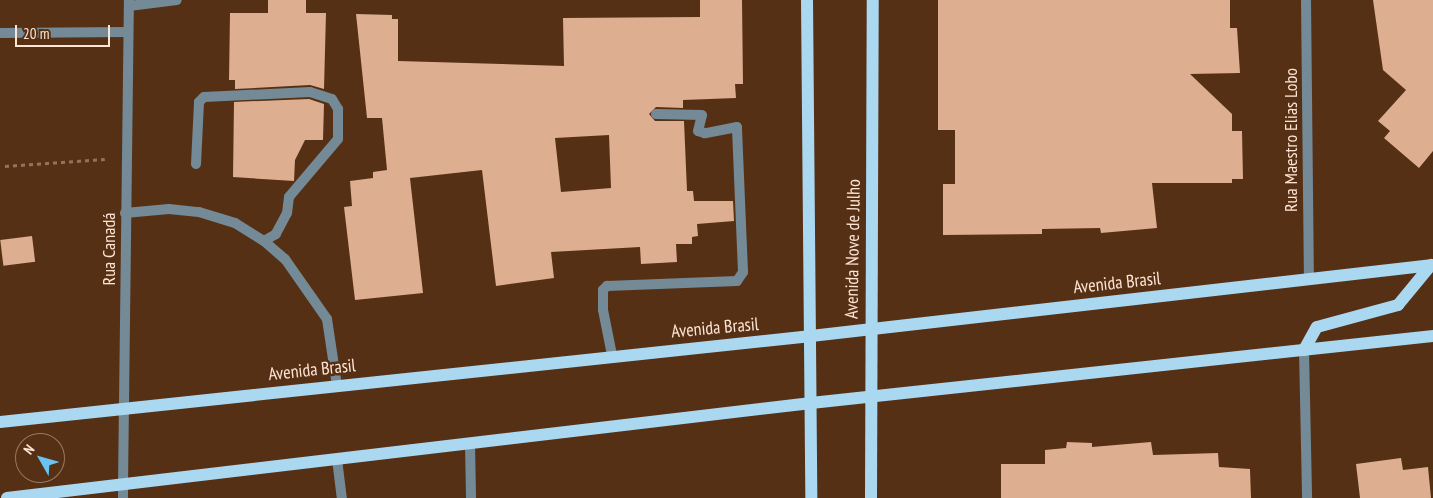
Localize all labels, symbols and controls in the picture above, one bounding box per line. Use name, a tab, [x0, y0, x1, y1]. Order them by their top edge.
scale bar	[18, 15, 112, 47]
text: 20 m	[23, 24, 49, 43]
street label: Rua Maestro Elias Lobo	[1280, 68, 1302, 212]
street label: Avenida Nove de Julho	[841, 179, 865, 319]
street label: Rua Canadá	[98, 213, 120, 285]
street label: Avenida Brasil	[1072, 268, 1162, 298]
street label: Avenida Brasil	[670, 313, 760, 343]
street label: Avenida Brasil	[267, 355, 357, 385]
north arrow	[15, 433, 65, 483]
text: N	[20, 441, 38, 458]

